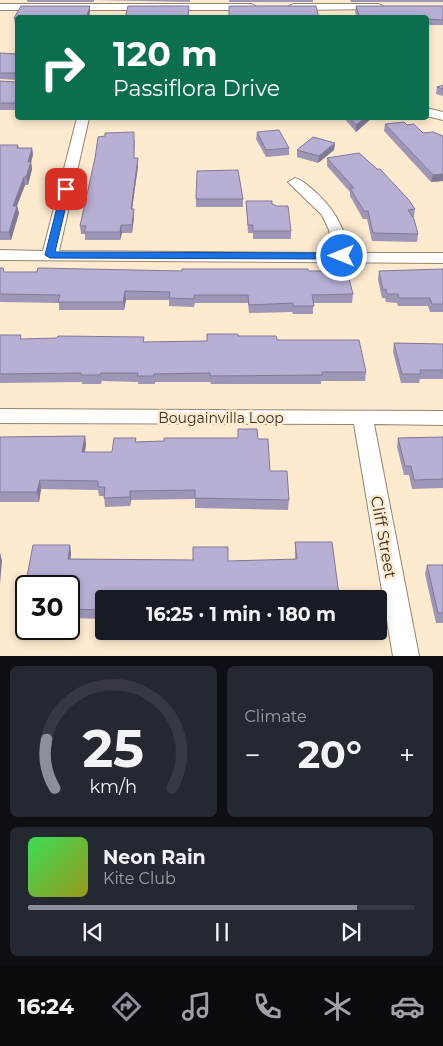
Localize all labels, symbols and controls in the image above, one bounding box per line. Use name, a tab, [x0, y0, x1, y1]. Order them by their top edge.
text: 120 m	[113, 32, 218, 75]
icon: right	[30, 35, 95, 100]
text: Passiflora Drive	[113, 75, 280, 102]
pin	[45, 168, 87, 210]
icon: arrive	[52, 175, 80, 203]
position arrow	[315, 229, 367, 281]
street label: Bougainvilla Loop	[158, 409, 284, 427]
street label: Cliff Street	[367, 494, 400, 580]
speed limit sign: 30	[15, 575, 80, 640]
text: 16:25 · 1 min · 180 m	[146, 603, 336, 626]
text: Climate	[245, 707, 307, 726]
text: 25	[82, 717, 144, 780]
text: 20°	[298, 731, 362, 778]
text: −	[245, 738, 261, 772]
text: +	[399, 738, 415, 772]
text: km/h	[89, 776, 137, 797]
text: Neon Rain	[103, 846, 206, 869]
text: Kite Club	[103, 869, 176, 888]
icon: previous	[79, 918, 107, 946]
icon: pause	[208, 918, 236, 946]
icon: next	[337, 918, 365, 946]
icon: directions	[109, 989, 144, 1024]
icon: music	[179, 989, 214, 1024]
icon: phone	[250, 989, 285, 1024]
icon: climate	[320, 989, 355, 1024]
icon: car	[390, 989, 425, 1024]
text: 16:24	[18, 993, 74, 1020]

